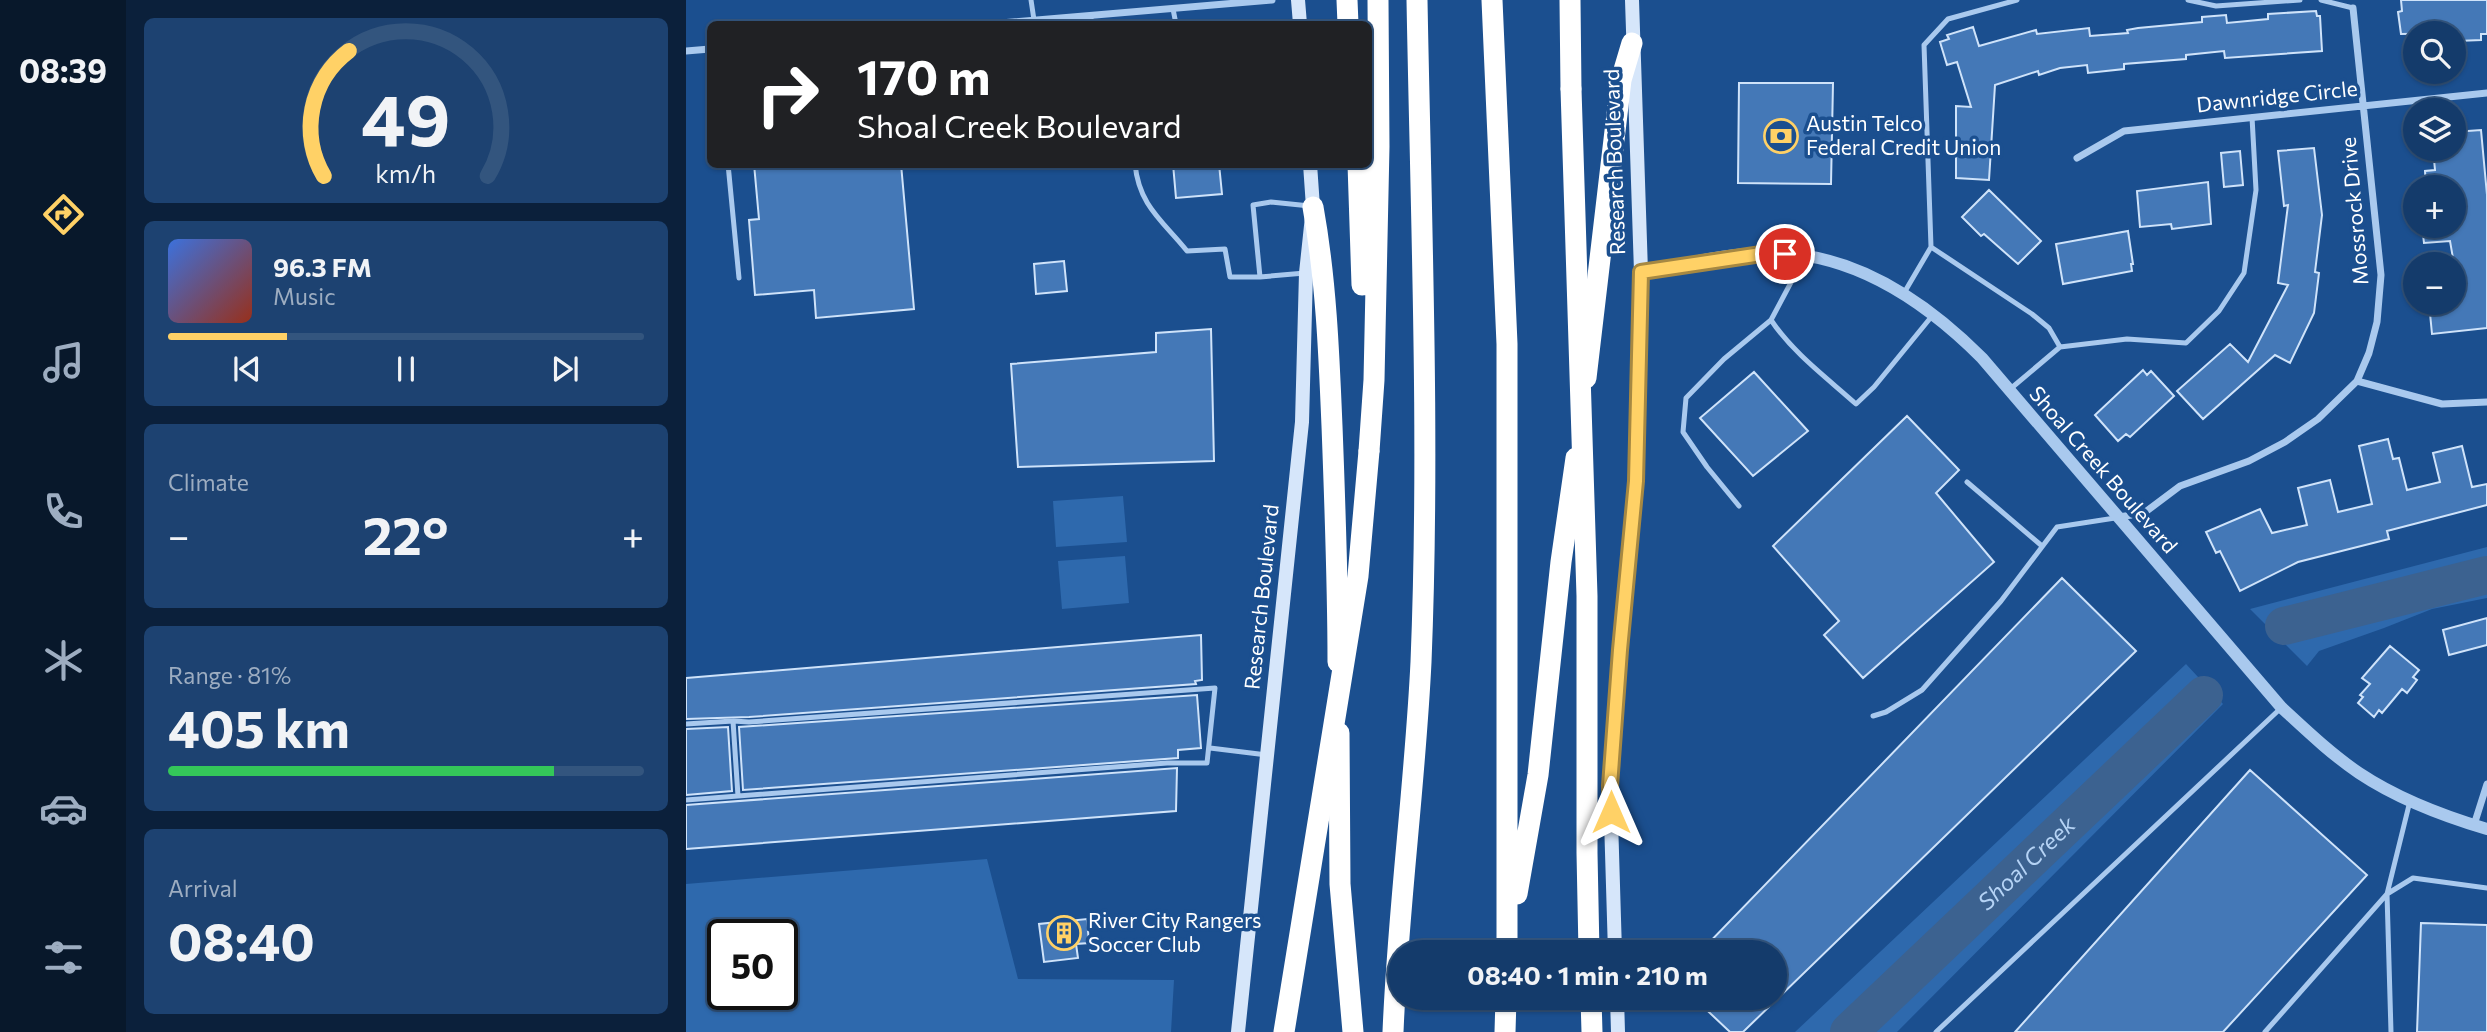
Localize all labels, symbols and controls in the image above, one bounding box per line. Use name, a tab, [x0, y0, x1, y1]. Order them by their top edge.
map controls	[2403, 21, 2466, 315]
button: search	[2403, 21, 2466, 84]
text: 170 m	[857, 45, 990, 105]
icon: right	[742, 49, 833, 140]
text: 08:39	[19, 50, 107, 90]
street label: Research Boulevard	[1598, 69, 1629, 256]
text: 49	[361, 73, 451, 162]
street label: Dawnridge Circle	[2195, 75, 2359, 116]
button: layers	[2403, 98, 2466, 161]
text: Shoal Creek Boulevard	[857, 105, 1181, 145]
place label: Austin Telco Federal Credit Union	[1806, 110, 2001, 159]
bank icon: Austin Telco Federal Credit Union	[1762, 117, 1800, 155]
street label: Mossrock Drive	[2335, 136, 2372, 286]
text: km/h	[376, 158, 436, 188]
button: +	[2403, 175, 2466, 238]
icon: directions	[39, 190, 88, 239]
pin	[1755, 224, 1815, 284]
icon: arrive	[1766, 235, 1804, 273]
text: 96.3 FM	[273, 251, 372, 282]
button: −	[2403, 252, 2466, 315]
text: Music	[273, 282, 336, 310]
icon: music	[39, 338, 88, 387]
icon: previous	[228, 350, 266, 388]
icon: pause	[387, 350, 425, 388]
icon: next	[546, 350, 584, 388]
street label: Shoal Creek Boulevard	[2025, 380, 2183, 558]
text: Climate	[168, 468, 249, 496]
icon: phone	[39, 487, 88, 536]
text: 22°	[363, 502, 448, 566]
street label: Research Boulevard	[1238, 503, 1283, 691]
text: −	[168, 511, 190, 558]
text: +	[622, 511, 644, 558]
icon: climate	[39, 636, 88, 685]
text: Range · 81%	[168, 661, 291, 689]
text: 405 km	[168, 695, 350, 759]
position arrow	[1574, 775, 1648, 849]
icon: car	[39, 784, 88, 833]
water label: Shoal Creek	[1971, 809, 2081, 915]
text: Arrival	[168, 874, 238, 902]
place label: River City Rangers Soccer Club	[1088, 907, 1262, 956]
text: 08:40	[168, 908, 315, 972]
building icon: River City Rangers Soccer Club	[1045, 914, 1083, 952]
speed limit sign: 50	[707, 919, 798, 1010]
icon: filters	[39, 933, 88, 982]
text: 08:40 · 1 min · 210 m	[1467, 959, 1708, 990]

